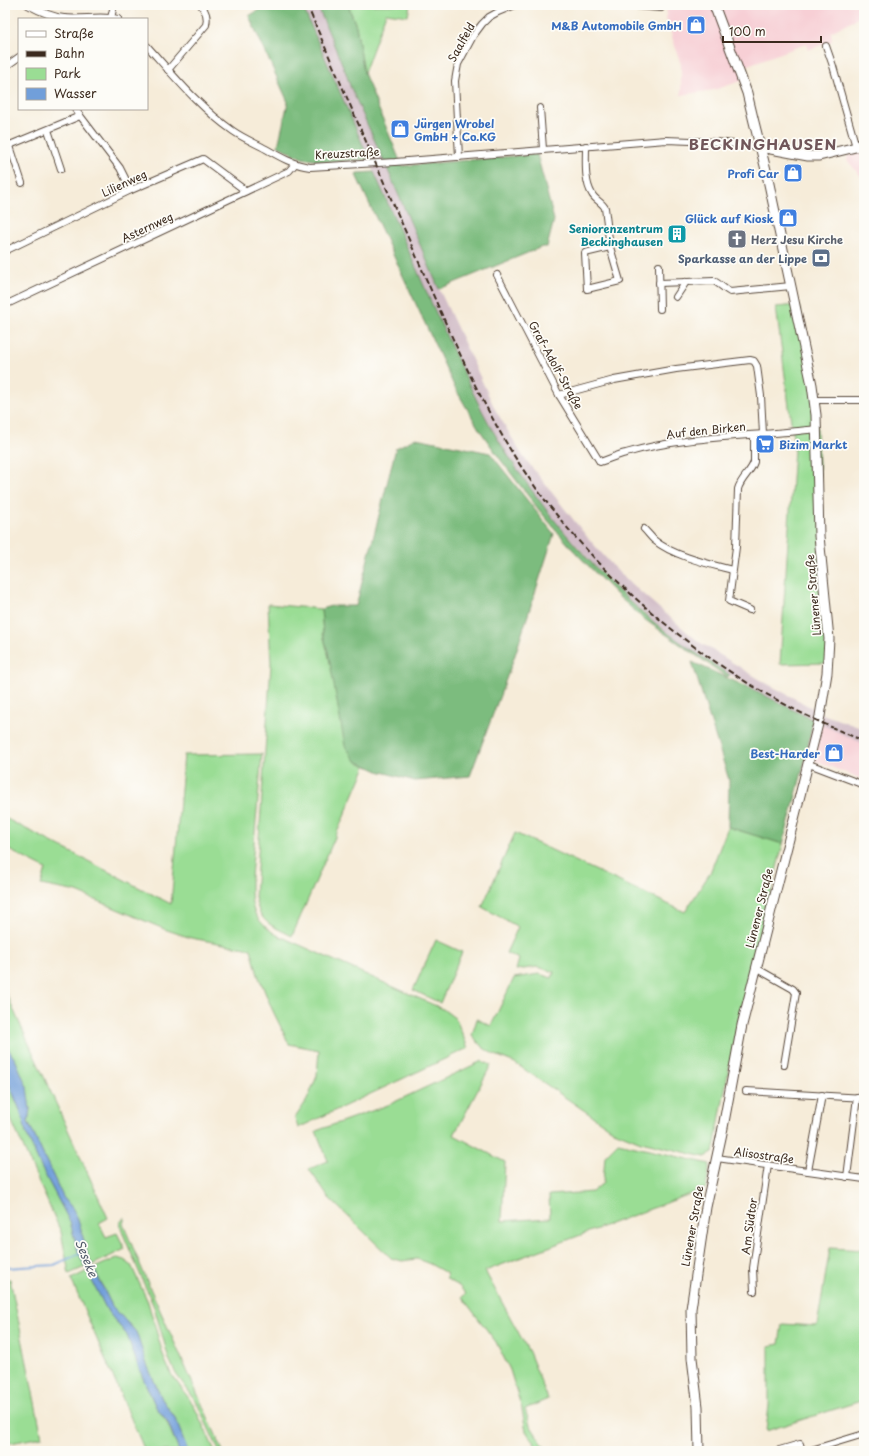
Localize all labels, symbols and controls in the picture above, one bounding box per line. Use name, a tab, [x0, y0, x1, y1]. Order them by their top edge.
shop icon: M&B Automobile GmbH	[685, 14, 707, 36]
place label: M&B Automobile GmbH	[551, 17, 682, 34]
legend	[18, 18, 148, 110]
scale bar	[723, 18, 821, 44]
street label: Saalfeld	[443, 19, 479, 65]
text: 100 m	[729, 22, 766, 40]
text: Straße	[54, 24, 94, 42]
text: Bahn	[54, 44, 85, 62]
text: Park	[54, 64, 81, 82]
text: Wasser	[54, 84, 97, 102]
place label: Jürgen Wrobel GmbH + Co.KG	[414, 115, 496, 145]
shop icon: Jürgen Wrobel GmbH + Co.KG	[389, 118, 411, 140]
district label: BECKINGHAUSEN	[689, 132, 837, 155]
street label: Kreuzstraße	[314, 143, 380, 163]
shop icon: Profi Car	[782, 162, 804, 184]
street label: Lilienweg	[99, 165, 149, 201]
place label: Profi Car	[728, 165, 779, 182]
shop icon: Glück auf Kiosk	[777, 207, 799, 229]
street label: Asternweg	[118, 208, 176, 246]
place label: Glück auf Kiosk	[685, 210, 775, 227]
place label: Seniorenzentrum Beckinghausen	[569, 220, 663, 250]
building icon: Seniorenzentrum Beckinghausen	[666, 223, 688, 245]
church icon: Herz Jesu Kirche	[726, 228, 748, 250]
place label: Herz Jesu Kirche	[751, 231, 843, 248]
bank icon: Sparkasse an der Lippe	[810, 247, 832, 269]
place label: Sparkasse an der Lippe	[678, 250, 807, 267]
street label: Graf-Adolf-Straße	[525, 318, 587, 412]
street label: Auf den Birken	[665, 417, 747, 443]
supermarket icon: Bizim Markt	[754, 433, 776, 455]
place label: Bizim Markt	[779, 436, 847, 453]
street label: Lünener Straße	[801, 553, 825, 636]
shop icon: Best-Harder	[823, 742, 845, 764]
place label: Best-Harder	[750, 745, 820, 762]
street label: Lünener Straße	[741, 866, 777, 950]
street label: Alisostraße	[733, 1142, 795, 1168]
street label: Lünener Straße	[677, 1184, 707, 1268]
street label: Am Südtor	[737, 1196, 762, 1255]
water label: Seseke	[71, 1236, 103, 1280]

